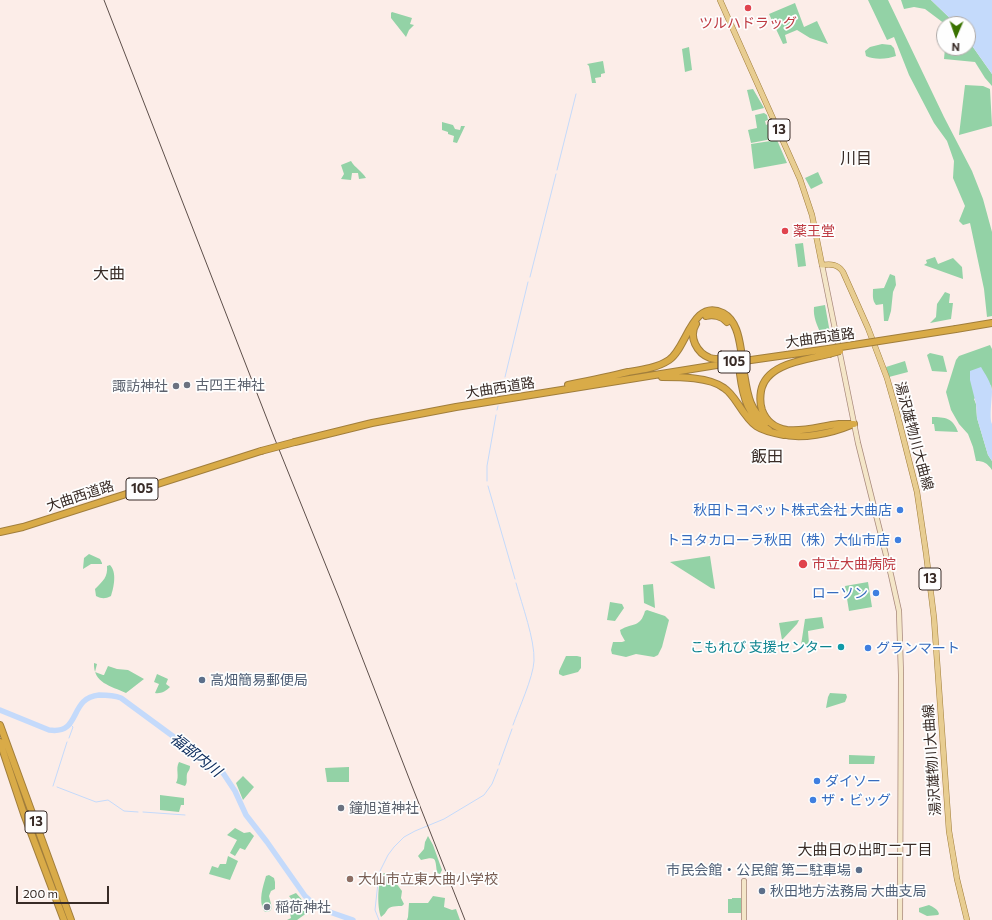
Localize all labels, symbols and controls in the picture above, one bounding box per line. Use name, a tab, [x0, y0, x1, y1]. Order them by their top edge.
marker: ツルハドラッグ	[743, 3, 753, 13]
place label: ツルハドラッグ	[699, 15, 797, 31]
north arrow	[936, 16, 976, 56]
text: N	[951, 41, 960, 54]
road number: 13	[768, 119, 790, 141]
district label: 川目	[840, 149, 872, 169]
place label: 薬王堂	[793, 223, 835, 239]
marker: 薬王堂	[780, 226, 790, 236]
district label: 大曲	[93, 264, 125, 284]
street label: 大曲西道路	[784, 325, 856, 351]
road number: 105	[718, 351, 750, 373]
street label: 大曲西道路	[464, 374, 536, 402]
place label: 古四王神社	[195, 377, 265, 393]
place label: 諏訪神社	[112, 378, 168, 394]
marker: 古四王神社	[182, 380, 192, 390]
street label: 湯沢雄物川大曲線	[891, 380, 937, 492]
marker: 諏訪神社	[171, 381, 181, 391]
district label: 飯田	[751, 447, 783, 467]
street label: 大曲西道路	[44, 477, 116, 515]
road number: 105	[126, 478, 158, 500]
place label: 秋田トヨペット株式会社 大曲店	[693, 502, 892, 518]
marker: 秋田トヨペット株式会社 大曲店	[895, 505, 905, 515]
place label: トヨタカローラ秋田（株）大仙市店	[666, 532, 890, 548]
marker: トヨタカローラ秋田（株）大仙市店	[893, 535, 903, 545]
place label: 市立大曲病院	[812, 556, 896, 572]
marker: 市立大曲病院	[797, 558, 809, 570]
road number: 13	[919, 568, 941, 590]
place label: ローソン	[812, 585, 868, 601]
marker: ローソン	[871, 588, 881, 598]
place label: こもれび 支援センター	[690, 639, 833, 655]
place label: グランマート	[876, 640, 960, 656]
marker: こもれび 支援センター	[836, 642, 846, 652]
marker: グランマート	[863, 643, 873, 653]
place label: 高畑簡易郵便局	[210, 672, 308, 688]
marker: 高畑簡易郵便局	[197, 675, 207, 685]
street label: 湯沢雄物川大曲線	[920, 704, 944, 816]
water label: 福部内川	[167, 729, 225, 781]
place label: ダイソー	[825, 773, 881, 789]
marker: ダイソー	[812, 776, 822, 786]
place label: ザ・ビッグ	[821, 792, 891, 808]
marker: ザ・ビッグ	[808, 795, 818, 805]
place label: 鐘旭道神社	[349, 800, 419, 816]
marker: 鐘旭道神社	[336, 803, 346, 813]
road number: 13	[25, 811, 47, 833]
district label: 大曲日の出町二丁目	[798, 841, 932, 859]
place label: 市民会館・公民館 第二駐車場	[666, 862, 851, 878]
marker: 市民会館・公民館 第二駐車場	[854, 865, 864, 875]
place label: 大仙市立東大曲小学校	[358, 871, 498, 887]
marker: 大仙市立東大曲小学校	[345, 874, 355, 884]
scale bar	[18, 878, 111, 904]
place label: 秋田地方法務局 大曲支局	[770, 883, 927, 899]
text: 200 m	[23, 886, 58, 900]
marker: 秋田地方法務局 大曲支局	[757, 886, 767, 896]
place label: 稲荷神社	[275, 899, 331, 915]
marker: 稲荷神社	[262, 902, 272, 912]

